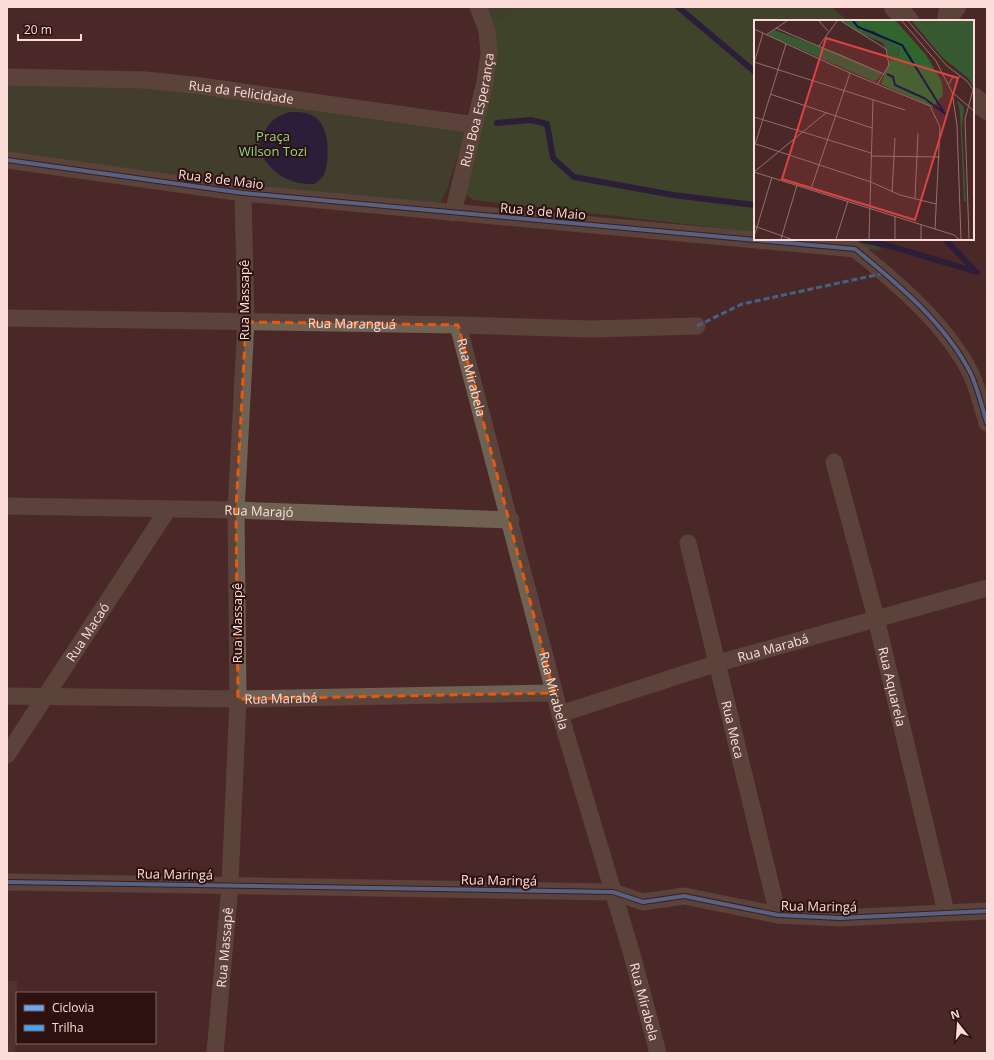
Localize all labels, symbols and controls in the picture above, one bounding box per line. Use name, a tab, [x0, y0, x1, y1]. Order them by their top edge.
scale bar	[18, 16, 81, 42]
inset map	[754, 20, 974, 240]
text: 20 m	[24, 21, 52, 38]
street label: Rua Boa Esperança	[456, 52, 498, 169]
street label: Rua da Felicidade	[188, 76, 295, 108]
park label: Praça Wilson Tozi	[239, 127, 307, 160]
street label: Rua 8 de Maio	[177, 165, 265, 193]
street label: Rua 8 de Maio	[499, 198, 587, 224]
street label: Rua Massapê	[235, 260, 253, 340]
street label: Rua Maranguá	[308, 314, 396, 333]
street label: Rua Mirabela	[453, 336, 491, 418]
street label: Rua Marajó	[224, 501, 294, 521]
street label: Rua Massapê	[228, 583, 246, 663]
street label: Rua Macaó	[62, 599, 113, 665]
street label: Rua Marabá	[735, 629, 811, 666]
street label: Rua Aquarela	[874, 645, 910, 728]
street label: Rua Mirabela	[535, 650, 573, 732]
street label: Rua Marabá	[244, 688, 318, 708]
street label: Rua Meca	[717, 699, 749, 760]
street label: Rua Maringá	[137, 864, 213, 884]
street label: Rua Maringá	[461, 870, 537, 890]
street label: Rua Maringá	[781, 896, 857, 916]
street label: Rua Massapê	[212, 907, 237, 988]
street label: Rua Mirabela	[626, 961, 663, 1043]
legend	[16, 992, 156, 1044]
text: Ciclovia	[52, 999, 94, 1016]
north arrow	[938, 1004, 978, 1044]
text: N	[948, 1005, 961, 1022]
text: Trilha	[52, 1019, 84, 1036]

